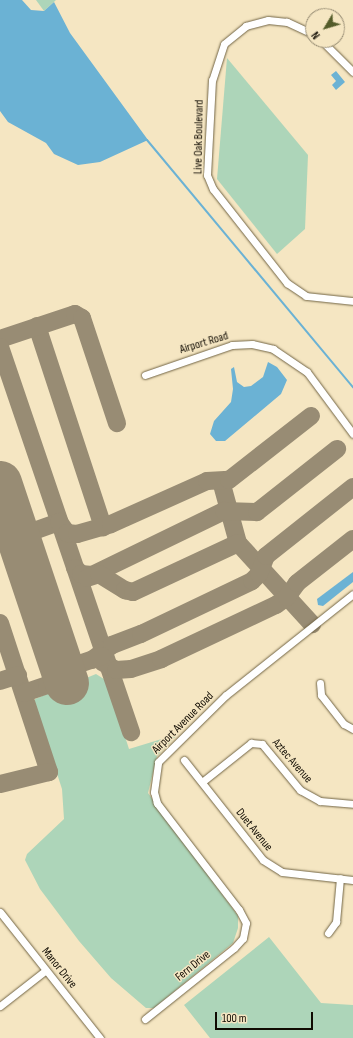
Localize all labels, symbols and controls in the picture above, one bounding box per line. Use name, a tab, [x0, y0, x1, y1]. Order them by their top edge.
north arrow	[305, 8, 345, 48]
text: N	[309, 29, 323, 41]
street label: Live Oak Boulevard	[191, 100, 207, 174]
street label: Airport Road	[178, 329, 230, 357]
street label: Airport Avenue Road	[149, 689, 217, 757]
street label: Aztec Avenue	[269, 736, 315, 786]
street label: Duet Avenue	[232, 806, 276, 854]
street label: Manor Drive	[38, 945, 80, 991]
street label: Fern Drive	[173, 948, 213, 984]
scale bar	[217, 1004, 315, 1030]
text: 100 m	[222, 1011, 247, 1026]

